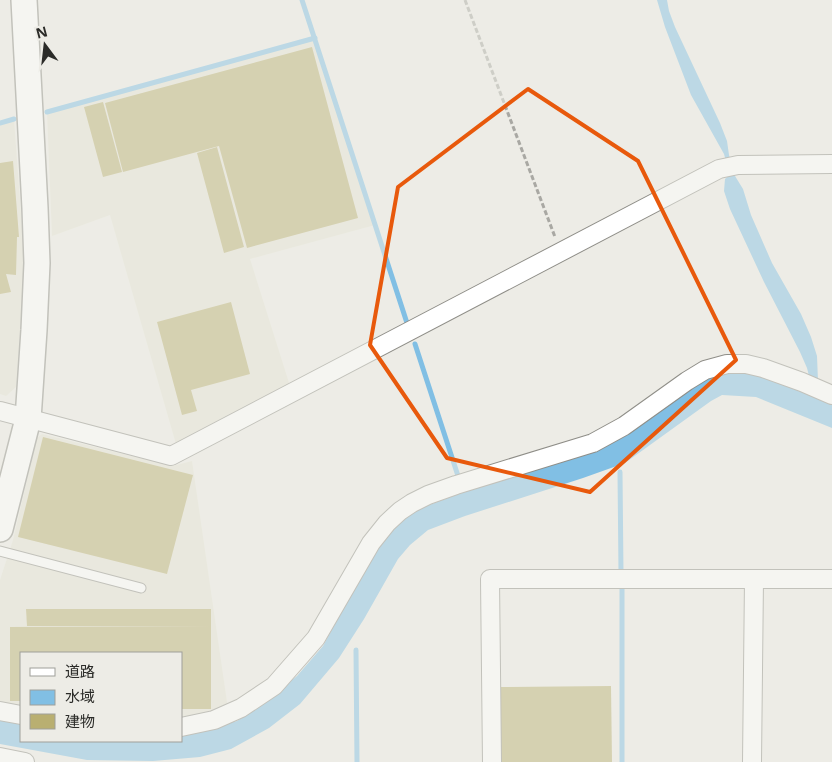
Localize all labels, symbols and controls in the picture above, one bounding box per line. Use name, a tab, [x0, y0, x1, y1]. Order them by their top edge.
north arrow	[20, 20, 70, 70]
text: N	[34, 21, 49, 43]
legend	[20, 652, 182, 742]
text: 道路	[65, 661, 95, 681]
text: 水域	[65, 686, 95, 706]
text: 建物	[65, 711, 95, 731]

